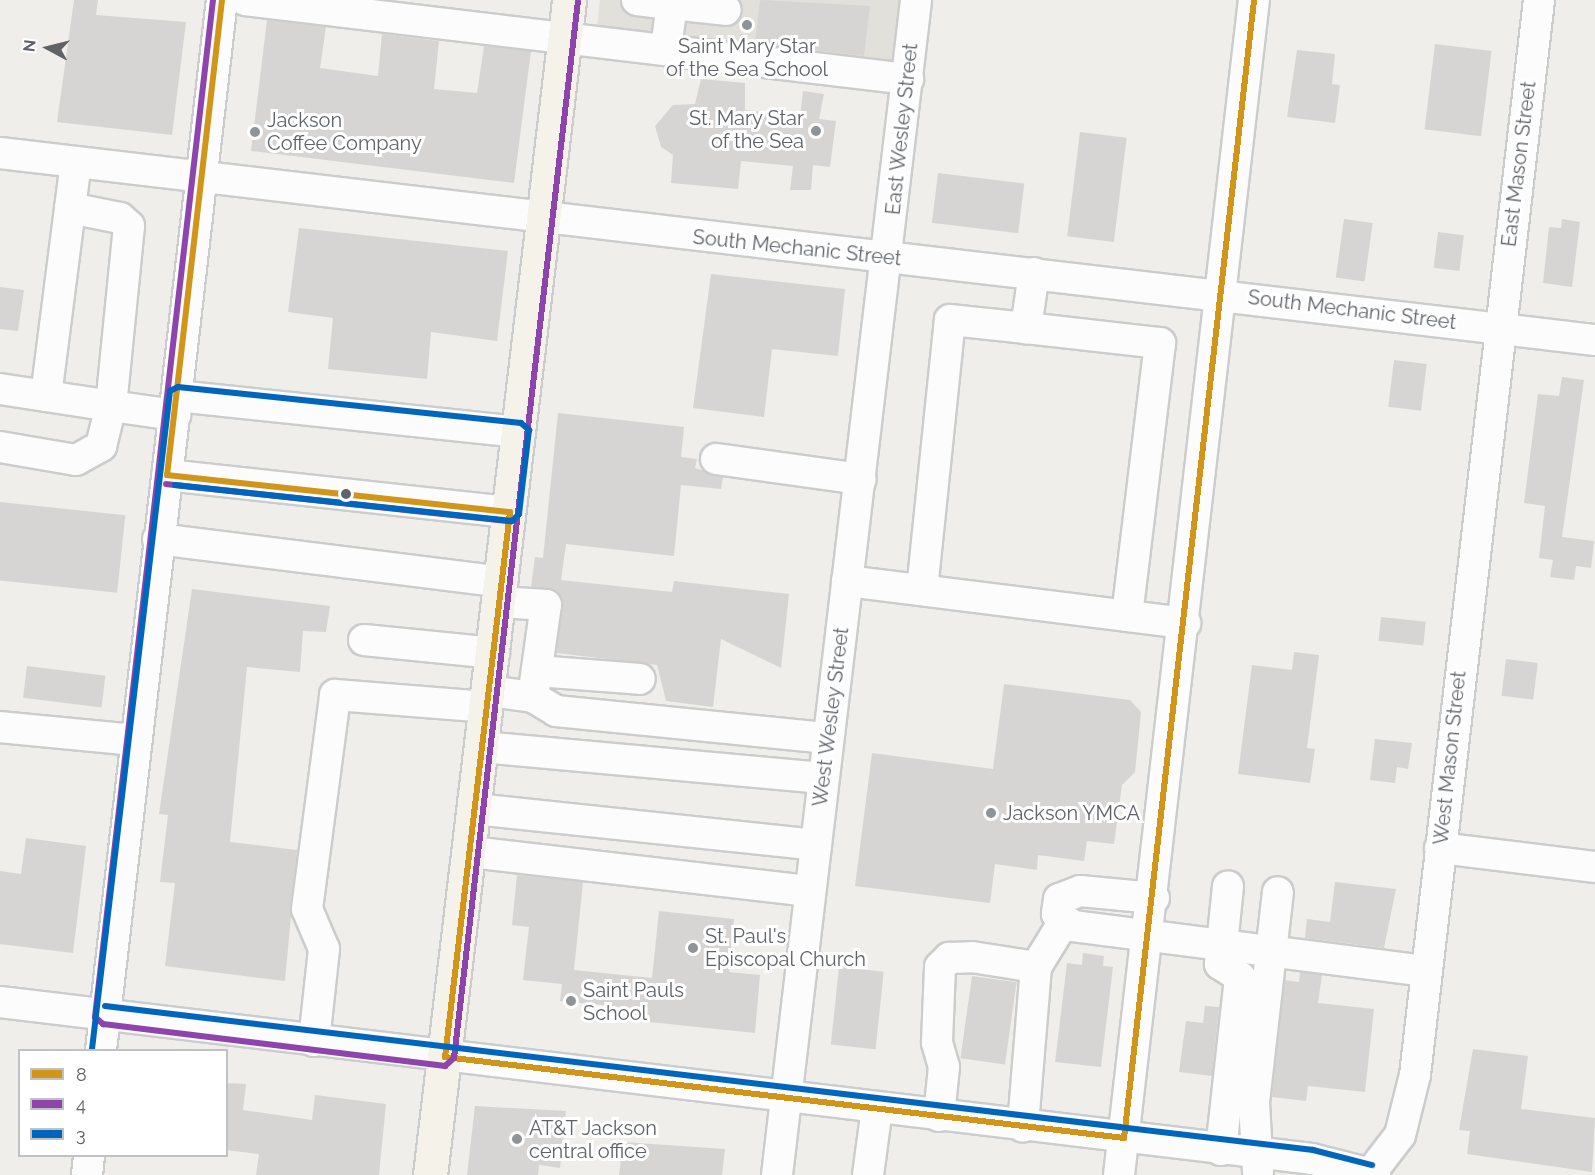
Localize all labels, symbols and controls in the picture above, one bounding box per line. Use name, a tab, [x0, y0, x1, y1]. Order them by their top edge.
north arrow	[18, 18, 78, 78]
marker: Saint Mary Star of the Sea School	[740, 18, 754, 32]
place label: Saint Mary Star of the Sea School	[666, 35, 828, 82]
text: N	[19, 39, 40, 53]
street label: East Wesley Street	[881, 41, 923, 217]
street label: East Mason Street	[1497, 80, 1541, 248]
place label: St. Mary Star of the Sea	[689, 107, 804, 154]
place label: Jackson Coffee Company	[267, 108, 422, 155]
marker: St. Mary Star of the Sea	[809, 124, 823, 138]
marker: Jackson Coffee Company	[248, 125, 262, 139]
street label: South Mechanic Street	[692, 225, 902, 271]
street label: South Mechanic Street	[1247, 285, 1457, 335]
unlabelled marker	[340, 488, 352, 500]
street label: West Wesley Street	[808, 625, 854, 809]
street label: West Mason Street	[1429, 670, 1471, 846]
place label: Jackson YMCA	[1003, 801, 1141, 825]
marker: Jackson YMCA	[984, 806, 998, 820]
place label: St. Paul's Episcopal Church	[705, 924, 867, 971]
marker: St. Paul's Episcopal Church	[686, 941, 700, 955]
place label: Saint Pauls School	[583, 978, 684, 1025]
marker: Saint Pauls School	[564, 994, 578, 1008]
legend	[18, 1049, 228, 1157]
text: 8	[76, 1064, 87, 1085]
text: 4	[76, 1094, 86, 1115]
place label: AT&T Jackson central office	[529, 1116, 658, 1163]
text: 3	[76, 1124, 86, 1145]
marker: AT&T Jackson central office	[510, 1132, 524, 1146]

